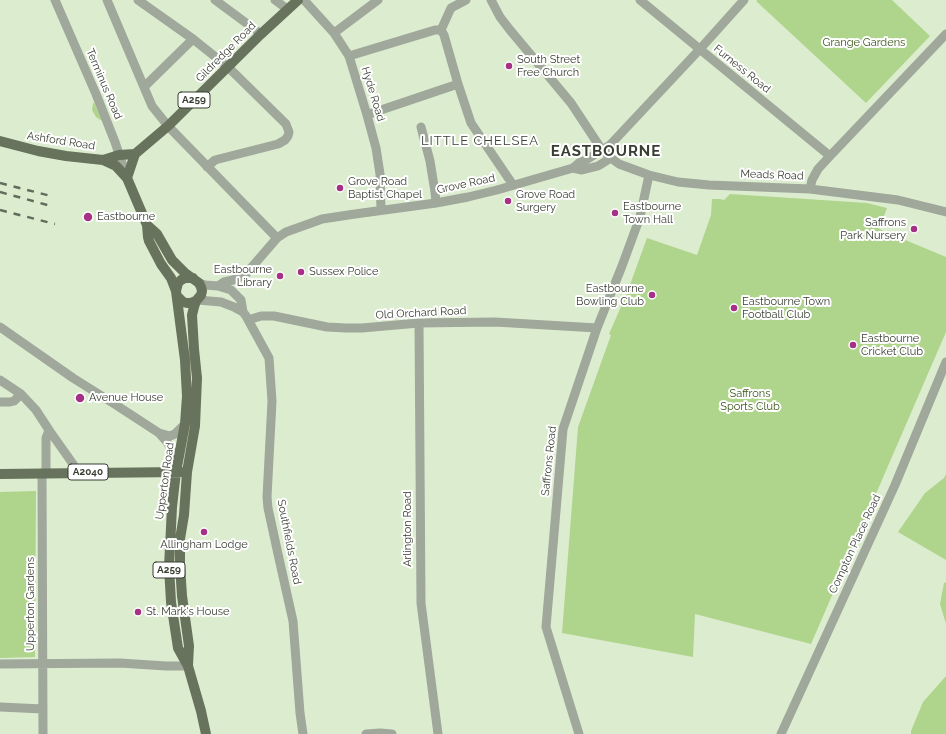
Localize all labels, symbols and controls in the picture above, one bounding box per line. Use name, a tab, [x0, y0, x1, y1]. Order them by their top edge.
street label: Gildredge Road	[193, 19, 259, 85]
park label: Grange Gardens	[823, 36, 905, 50]
street label: Furness Road	[711, 42, 773, 96]
street label: Terminus Road	[83, 47, 125, 121]
place label: South Street Free Church	[517, 53, 580, 79]
marker: South Street Free Church	[504, 61, 514, 71]
street label: Hyde Road	[358, 65, 388, 123]
road number: A259	[178, 92, 210, 108]
street label: Ashford Road	[26, 129, 96, 153]
district label: LITTLE CHELSEA	[421, 133, 539, 149]
district label: EASTBOURNE	[551, 142, 661, 160]
street label: Meads Road	[740, 167, 804, 183]
street label: Grove Road	[436, 171, 496, 197]
place label: Grove Road Baptist Chapel	[348, 175, 422, 201]
marker: Grove Road Baptist Chapel	[335, 183, 345, 193]
place label: Grove Road Surgery	[516, 188, 575, 214]
marker: Grove Road Surgery	[503, 196, 513, 206]
place label: Eastbourne Town Hall	[623, 200, 681, 226]
marker: Eastbourne Town Hall	[610, 208, 620, 218]
place label: Eastbourne	[97, 210, 155, 224]
marker: Eastbourne	[82, 211, 94, 223]
place label: Saffrons Park Nursery	[840, 216, 906, 242]
marker: Saffrons Park Nursery	[909, 224, 919, 234]
place label: Eastbourne Library	[214, 263, 272, 289]
place label: Sussex Police	[309, 265, 379, 279]
marker: Sussex Police	[296, 267, 306, 277]
marker: Eastbourne Library	[275, 271, 285, 281]
place label: Eastbourne Bowling Club	[576, 282, 644, 308]
marker: Eastbourne Bowling Club	[647, 290, 657, 300]
place label: Eastbourne Town Football Club	[742, 295, 830, 321]
marker: Eastbourne Town Football Club	[729, 303, 739, 313]
street label: Old Orchard Road	[375, 304, 467, 322]
place label: Eastbourne Cricket Club	[861, 332, 923, 358]
marker: Eastbourne Cricket Club	[848, 340, 858, 350]
park label: Saffrons Sports Club	[720, 387, 780, 413]
place label: Avenue House	[89, 391, 163, 405]
marker: Avenue House	[74, 392, 86, 404]
street label: Saffrons Road	[539, 425, 559, 497]
street label: Upperton Road	[153, 442, 177, 520]
road number: A2040	[68, 464, 108, 480]
street label: Arlington Road	[401, 491, 415, 567]
street label: Compton Place Road	[826, 492, 884, 596]
street label: Southfields Road	[274, 498, 304, 586]
marker: Allingham Lodge	[199, 527, 209, 537]
place label: Allingham Lodge	[160, 538, 248, 552]
street label: Upperton Gardens	[24, 557, 38, 651]
road number: A259	[153, 562, 185, 578]
place label: St. Mark's House	[146, 605, 229, 619]
marker: St. Mark's House	[133, 607, 143, 617]

